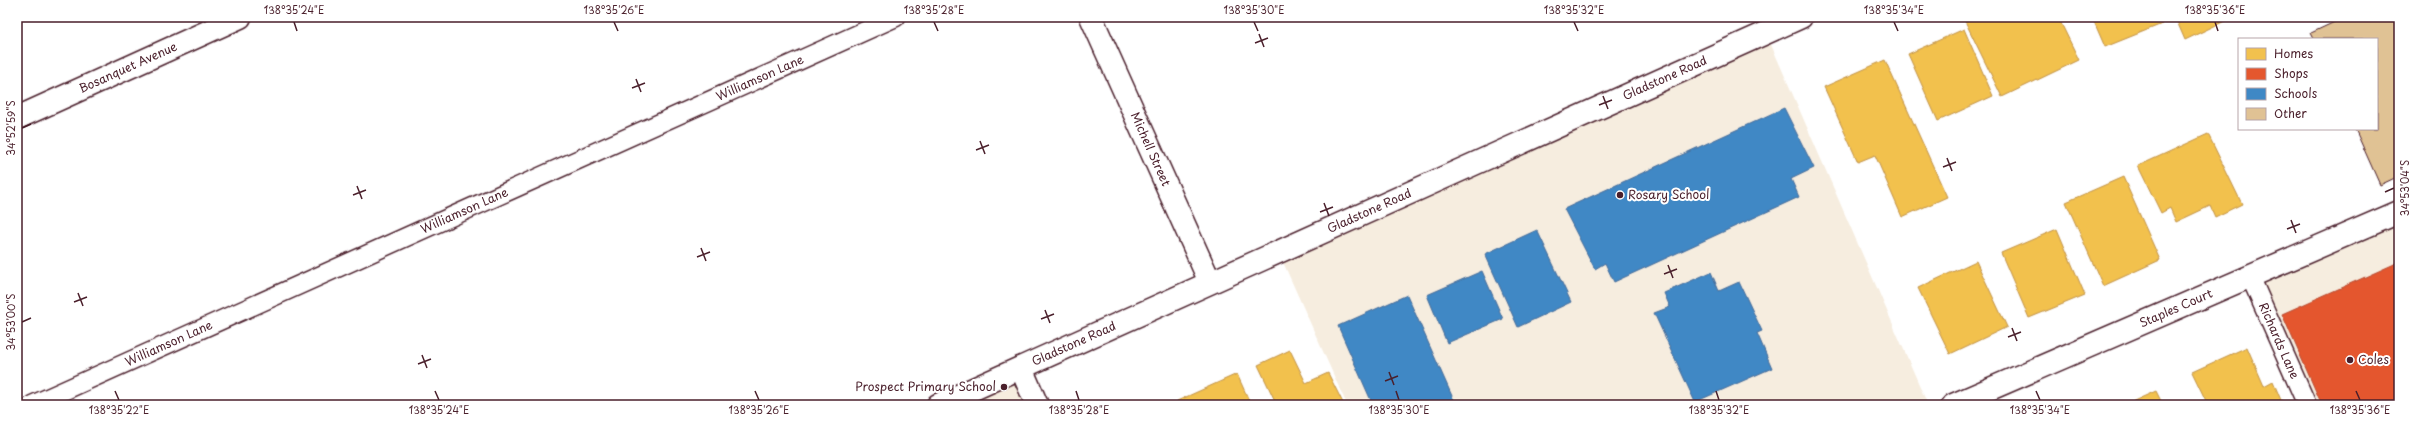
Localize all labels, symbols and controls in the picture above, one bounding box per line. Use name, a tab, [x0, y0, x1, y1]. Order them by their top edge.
text: 138°35'24"E	[264, 2, 324, 17]
text: 138°35'26"E	[584, 2, 644, 17]
text: 138°35'28"E	[904, 2, 964, 17]
text: 138°35'30"E	[1224, 2, 1285, 17]
text: 138°35'32"E	[1544, 2, 1604, 17]
text: 138°35'34"E	[1864, 2, 1924, 17]
text: 138°35'36"E	[2185, 2, 2245, 17]
street label: Bosanquet Avenue	[76, 37, 180, 97]
legend	[2238, 38, 2378, 130]
text: Homes	[2274, 44, 2313, 62]
street label: Williamson Lane	[713, 50, 807, 105]
street label: Gladstone Road	[1619, 50, 1710, 104]
text: Shops	[2274, 64, 2309, 82]
text: Schools	[2274, 84, 2318, 102]
text: 34°52'59"S	[3, 100, 18, 156]
text: Other	[2274, 104, 2307, 122]
street label: Michell Street	[1127, 109, 1176, 189]
text: 34°53'04"S	[2397, 160, 2412, 216]
street label: Williamson Lane	[417, 182, 511, 237]
street label: Gladstone Road	[1324, 183, 1414, 237]
place label: Rosary School	[1628, 185, 1709, 203]
marker: Rosary School	[1615, 190, 1625, 200]
street label: Staples Court	[2136, 284, 2215, 331]
text: 34°53'00"S	[3, 293, 18, 351]
street label: Richards Lane	[2255, 299, 2305, 382]
street label: Williamson Lane	[122, 315, 215, 370]
street label: Gladstone Road	[1028, 316, 1118, 370]
place label: Coles	[2358, 350, 2389, 368]
marker: Coles	[2345, 355, 2355, 365]
place label: Prospect Primary School	[855, 377, 996, 395]
marker: Prospect Primary School	[999, 382, 1009, 392]
text: 138°35'22"E	[89, 402, 149, 417]
text: 138°35'24"E	[409, 402, 469, 417]
text: 138°35'26"E	[729, 402, 789, 417]
text: 138°35'28"E	[1049, 402, 1109, 417]
text: 138°35'30"E	[1369, 402, 1430, 417]
text: 138°35'32"E	[1689, 402, 1749, 417]
text: 138°35'34"E	[2010, 402, 2070, 417]
text: 138°35'36"E	[2330, 402, 2390, 417]

